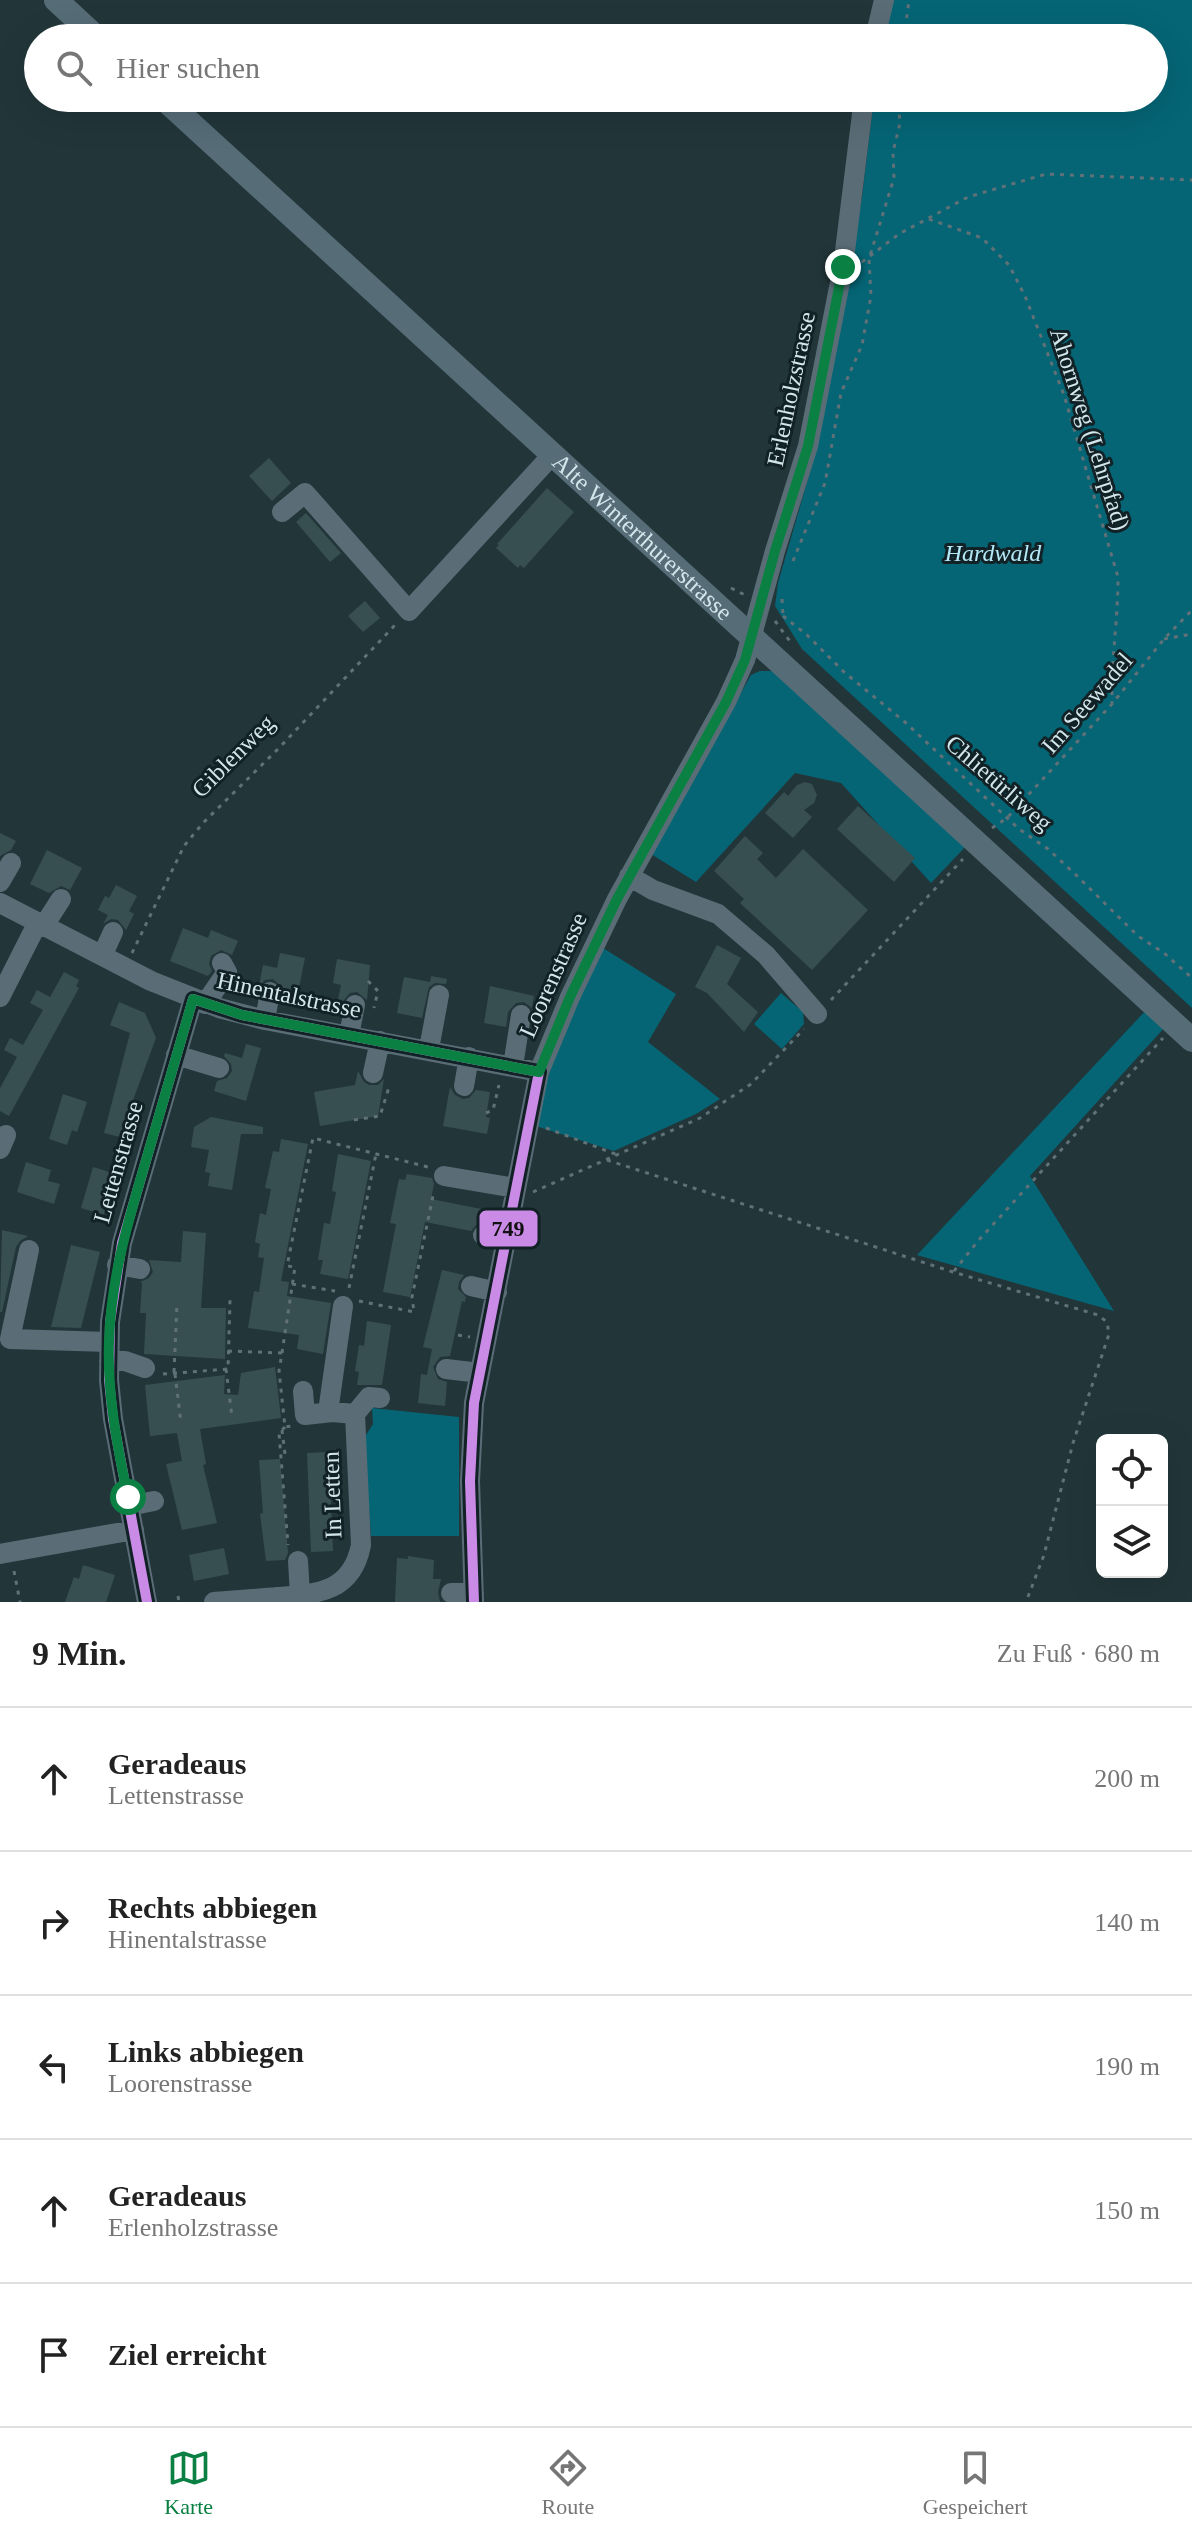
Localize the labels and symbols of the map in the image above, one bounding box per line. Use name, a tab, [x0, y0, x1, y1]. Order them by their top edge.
route end	[825, 249, 861, 285]
street label: Erlenholzstrasse	[762, 309, 820, 469]
street label: Ahornweg (Lehrpfad)	[1045, 325, 1135, 533]
street label: Alte Winterthurerstrasse	[547, 448, 738, 625]
park label: Hardwald	[944, 540, 1042, 566]
street label: Im Seewadel	[1036, 647, 1138, 759]
street label: Giblenweg	[187, 710, 279, 802]
street label: Chlietürliweg	[941, 730, 1057, 836]
street label: Loorenstrasse	[514, 909, 592, 1041]
street label: Hinentalstrasse	[215, 967, 363, 1023]
street label: Lettenstrasse	[88, 1098, 148, 1226]
line badge: 749	[478, 1209, 539, 1248]
text: 749	[492, 1216, 525, 1241]
street label: In Letten	[317, 1451, 347, 1539]
route start	[110, 1479, 146, 1515]

